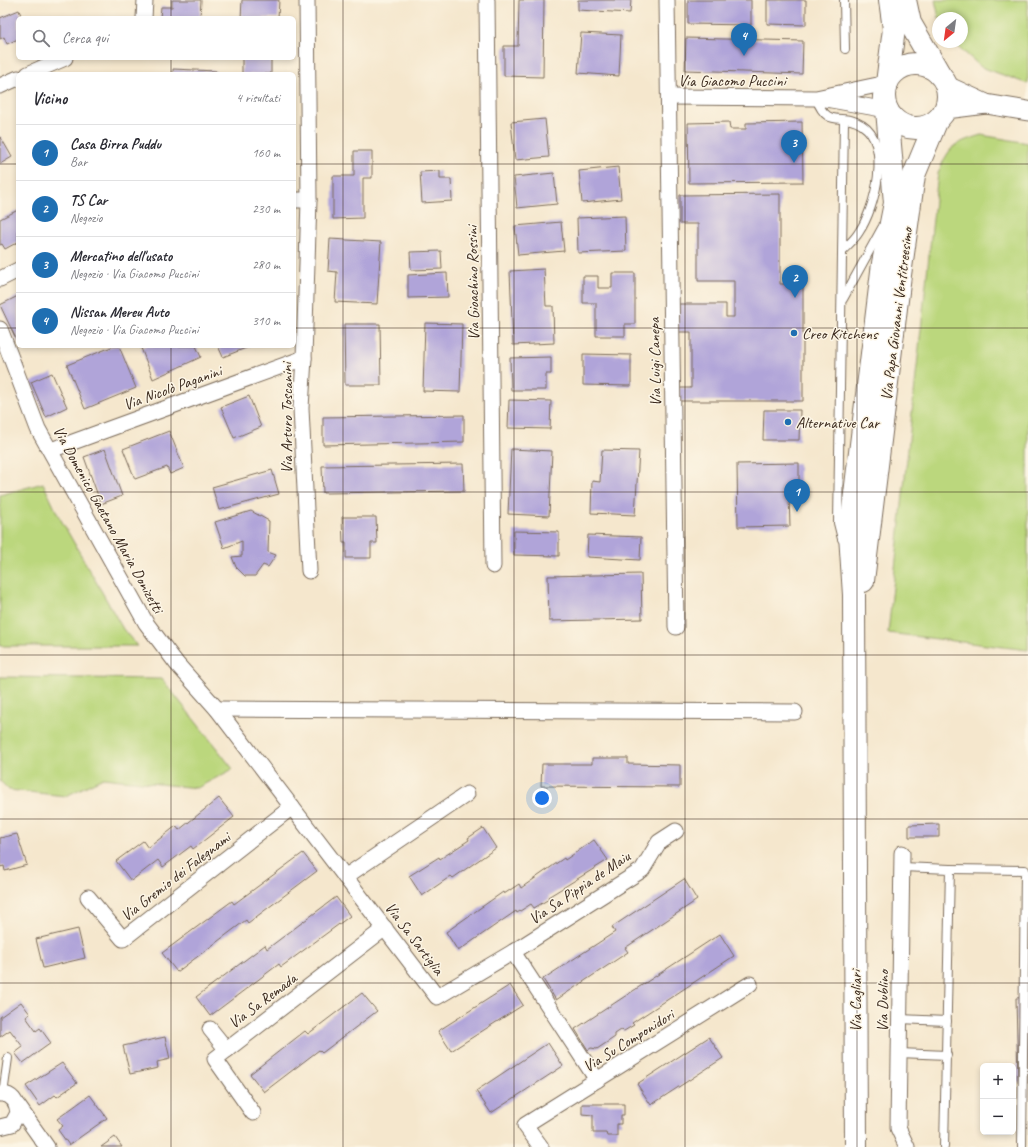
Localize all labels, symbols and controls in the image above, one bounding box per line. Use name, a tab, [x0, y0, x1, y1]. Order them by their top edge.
north arrow	[932, 12, 968, 48]
search box	[16, 16, 296, 60]
pin: 4	[731, 23, 757, 56]
icon: search	[30, 27, 52, 49]
text: Cerca qui	[62, 29, 108, 48]
street label: Via Giacomo Puccini	[678, 71, 788, 91]
text: Vicino	[32, 88, 67, 109]
text: 4 risultati	[236, 90, 280, 106]
pin: 3	[781, 130, 807, 163]
text: Casa Birra Puddu	[70, 135, 161, 154]
text: 1	[42, 145, 48, 161]
text: 160 m	[252, 145, 280, 161]
text: Bar	[70, 154, 87, 170]
text: TS Car	[70, 191, 107, 210]
text: 2	[42, 201, 48, 217]
text: 230 m	[252, 201, 280, 217]
text: Negozio	[70, 210, 102, 226]
street label: Via Gioachino Rossini	[462, 223, 484, 341]
street label: Via Papa Giovanni Ventitreesimo	[876, 224, 918, 402]
text: Mercatino dell'usato	[70, 247, 172, 266]
text: 3	[42, 257, 48, 273]
text: 280 m	[252, 257, 280, 273]
pin: 2	[782, 265, 808, 298]
text: Negozio · Via Giacomo Puccini	[70, 266, 198, 282]
text: Nissan Mereu Auto	[70, 303, 169, 322]
text: 4	[42, 313, 48, 329]
text: 310 m	[252, 313, 280, 329]
street label: Via Luigi Canepa	[644, 316, 666, 406]
text: Negozio · Via Giacomo Puccini	[70, 322, 198, 338]
place label: Creo Kitchens	[802, 324, 879, 344]
marker: Creo Kitchens	[789, 328, 799, 338]
street label: Via Nicolò Paganini	[121, 360, 226, 415]
street label: Via Arturo Toscanini	[277, 361, 297, 473]
place label: Alternative Car	[796, 413, 881, 433]
marker: Alternative Car	[783, 417, 793, 427]
street label: Via Domenico Gaetano Maria Donizetti	[48, 422, 169, 618]
pin: 1	[784, 479, 810, 512]
your location	[532, 788, 552, 808]
street label: Via Gremio dei Falegnami	[117, 827, 236, 926]
street label: Via Sa Pippia de Maiu	[525, 846, 635, 929]
street label: Via Sa Sartiglia	[380, 898, 449, 980]
street label: Via Sa Remada	[224, 968, 302, 1033]
street label: Via Cagliari	[846, 968, 866, 1032]
street label: Via Dublino	[872, 968, 894, 1032]
street label: Via Su Componidori	[579, 1004, 679, 1077]
map controls	[980, 1063, 1016, 1135]
button: +	[980, 1063, 1016, 1099]
button: −	[980, 1099, 1016, 1135]

